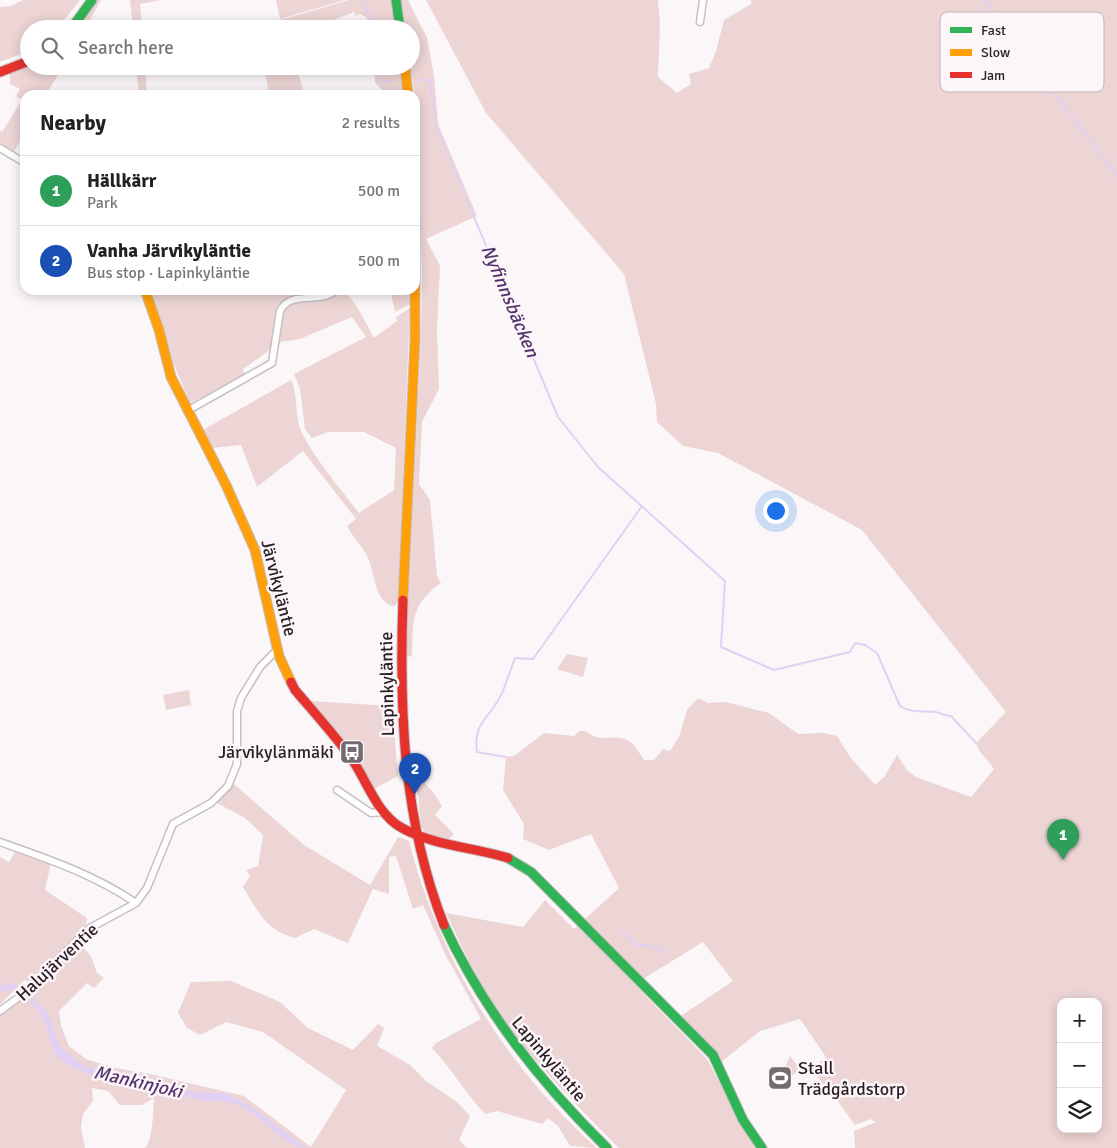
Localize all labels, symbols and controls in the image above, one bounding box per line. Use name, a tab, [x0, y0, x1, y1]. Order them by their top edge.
legend	[940, 12, 1104, 92]
search box	[20, 20, 420, 75]
text: Fast	[981, 22, 1006, 39]
icon: search	[38, 34, 66, 62]
text: Search here	[78, 36, 174, 60]
text: Slow	[981, 44, 1010, 61]
text: Jam	[981, 67, 1005, 84]
text: Nearby	[40, 110, 106, 136]
text: 2 results	[341, 113, 400, 133]
text: Hällkärr	[87, 169, 156, 193]
text: 1	[52, 181, 60, 201]
text: 500 m	[358, 181, 400, 201]
text: Park	[87, 193, 118, 213]
text: Vanha Järvikyläntie	[87, 239, 251, 263]
water label: Nyfinnsbäcken	[476, 241, 545, 361]
text: 2	[52, 251, 60, 271]
text: 500 m	[358, 251, 400, 271]
text: Bus stop · Lapinkyläntie	[87, 263, 250, 283]
your location	[763, 498, 789, 524]
street label: Järvikyläntie	[256, 537, 302, 639]
street label: Lapinkyläntie	[375, 632, 399, 736]
bus stop icon: Järvikylänmäki	[339, 739, 365, 765]
place label: Järvikylänmäki	[218, 741, 334, 763]
pin: 2	[399, 753, 431, 794]
pin: 1	[1047, 819, 1079, 860]
street label: Halujärventie	[11, 918, 103, 1006]
map controls	[1057, 998, 1102, 1133]
button: +	[1057, 998, 1102, 1043]
street label: Lapinkyläntie	[507, 1012, 591, 1106]
button: −	[1057, 1043, 1102, 1088]
place label: Stall Trädgårdstorp	[798, 1057, 905, 1100]
water label: Mankinjoki	[91, 1060, 186, 1104]
sports icon: Stall Trädgårdstorp	[767, 1065, 793, 1091]
button: layers	[1057, 1088, 1102, 1133]

